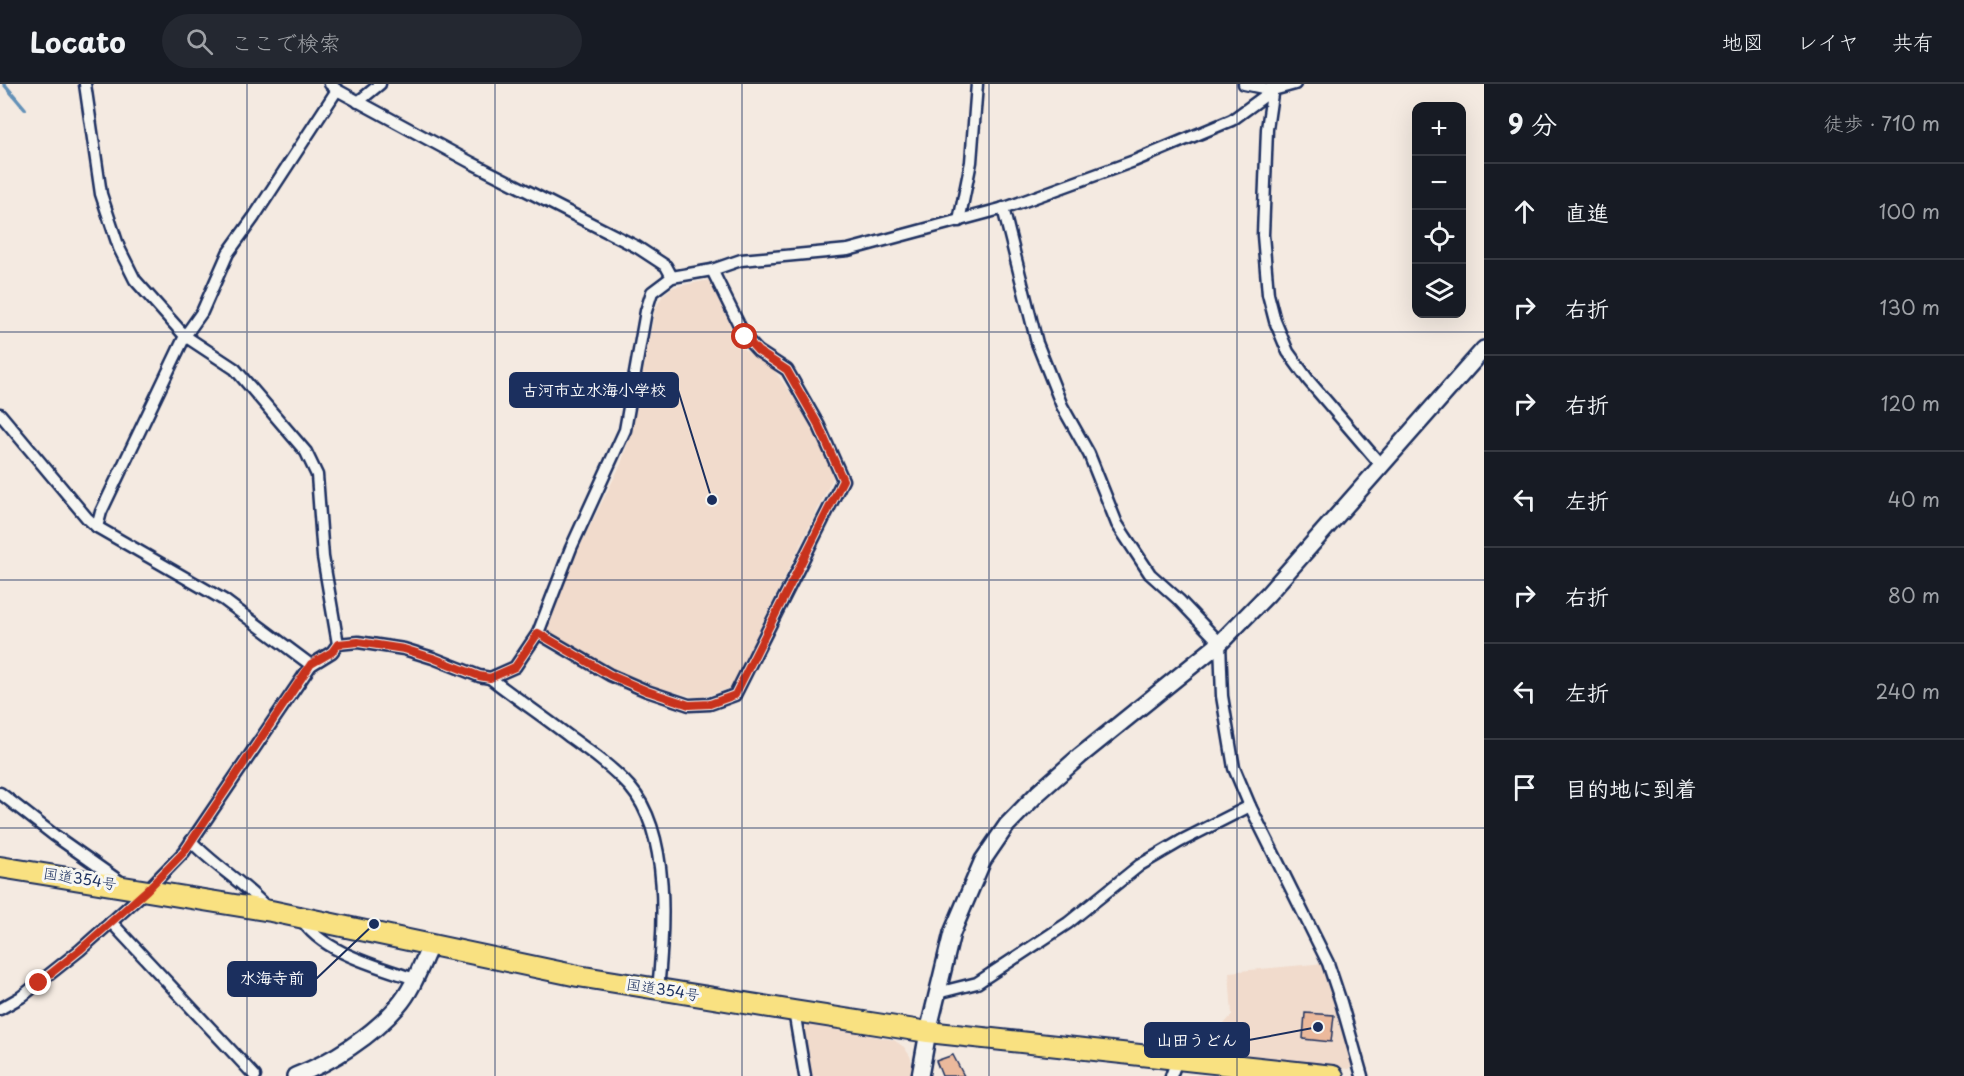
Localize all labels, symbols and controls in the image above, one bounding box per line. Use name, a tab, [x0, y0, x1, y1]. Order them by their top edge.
search box	[162, 14, 582, 68]
text: Locato	[30, 20, 126, 63]
icon: search	[183, 25, 216, 58]
text: ここで検索	[231, 25, 341, 58]
text: 地図	[1722, 25, 1764, 57]
text: レイヤ	[1797, 25, 1859, 57]
text: 共有	[1892, 25, 1934, 57]
map controls	[1412, 102, 1466, 318]
button: +	[1412, 102, 1466, 156]
text: 9 分	[1508, 104, 1557, 143]
text: 徒歩 · 710 m	[1823, 108, 1940, 138]
button: −	[1412, 156, 1466, 210]
icon: ahead	[1508, 195, 1541, 228]
text: 直進	[1565, 195, 1609, 228]
text: 100 m	[1879, 196, 1940, 226]
button: locate	[1412, 210, 1466, 264]
button: layers	[1412, 264, 1466, 318]
icon: right	[1508, 291, 1541, 324]
text: 右折	[1565, 291, 1609, 324]
text: 130 m	[1880, 292, 1940, 322]
route start	[731, 323, 757, 349]
callout: 古河市立水海小学校	[510, 373, 678, 407]
text: 古河市立水海小学校	[522, 377, 666, 401]
icon: right	[1508, 387, 1541, 420]
text: 右折	[1565, 387, 1609, 420]
text: 120 m	[1881, 388, 1940, 418]
icon: left	[1508, 483, 1541, 516]
text: 左折	[1565, 483, 1609, 516]
text: 40 m	[1888, 484, 1940, 514]
icon: right	[1508, 579, 1541, 612]
text: 右折	[1565, 579, 1609, 612]
text: 80 m	[1888, 580, 1940, 610]
icon: left	[1508, 675, 1541, 708]
text: 左折	[1565, 675, 1609, 708]
text: 240 m	[1875, 676, 1940, 706]
icon: arrive	[1508, 771, 1541, 804]
text: 目的地に到着	[1565, 771, 1697, 804]
street label: 国道354号	[42, 860, 119, 895]
callout: 水海寺前	[228, 962, 316, 996]
text: 水海寺前	[240, 965, 304, 989]
route end	[25, 969, 51, 995]
street label: 国道354号	[625, 971, 702, 1006]
callout: 山田うどん	[1145, 1023, 1249, 1057]
text: 山田うどん	[1157, 1027, 1237, 1051]

